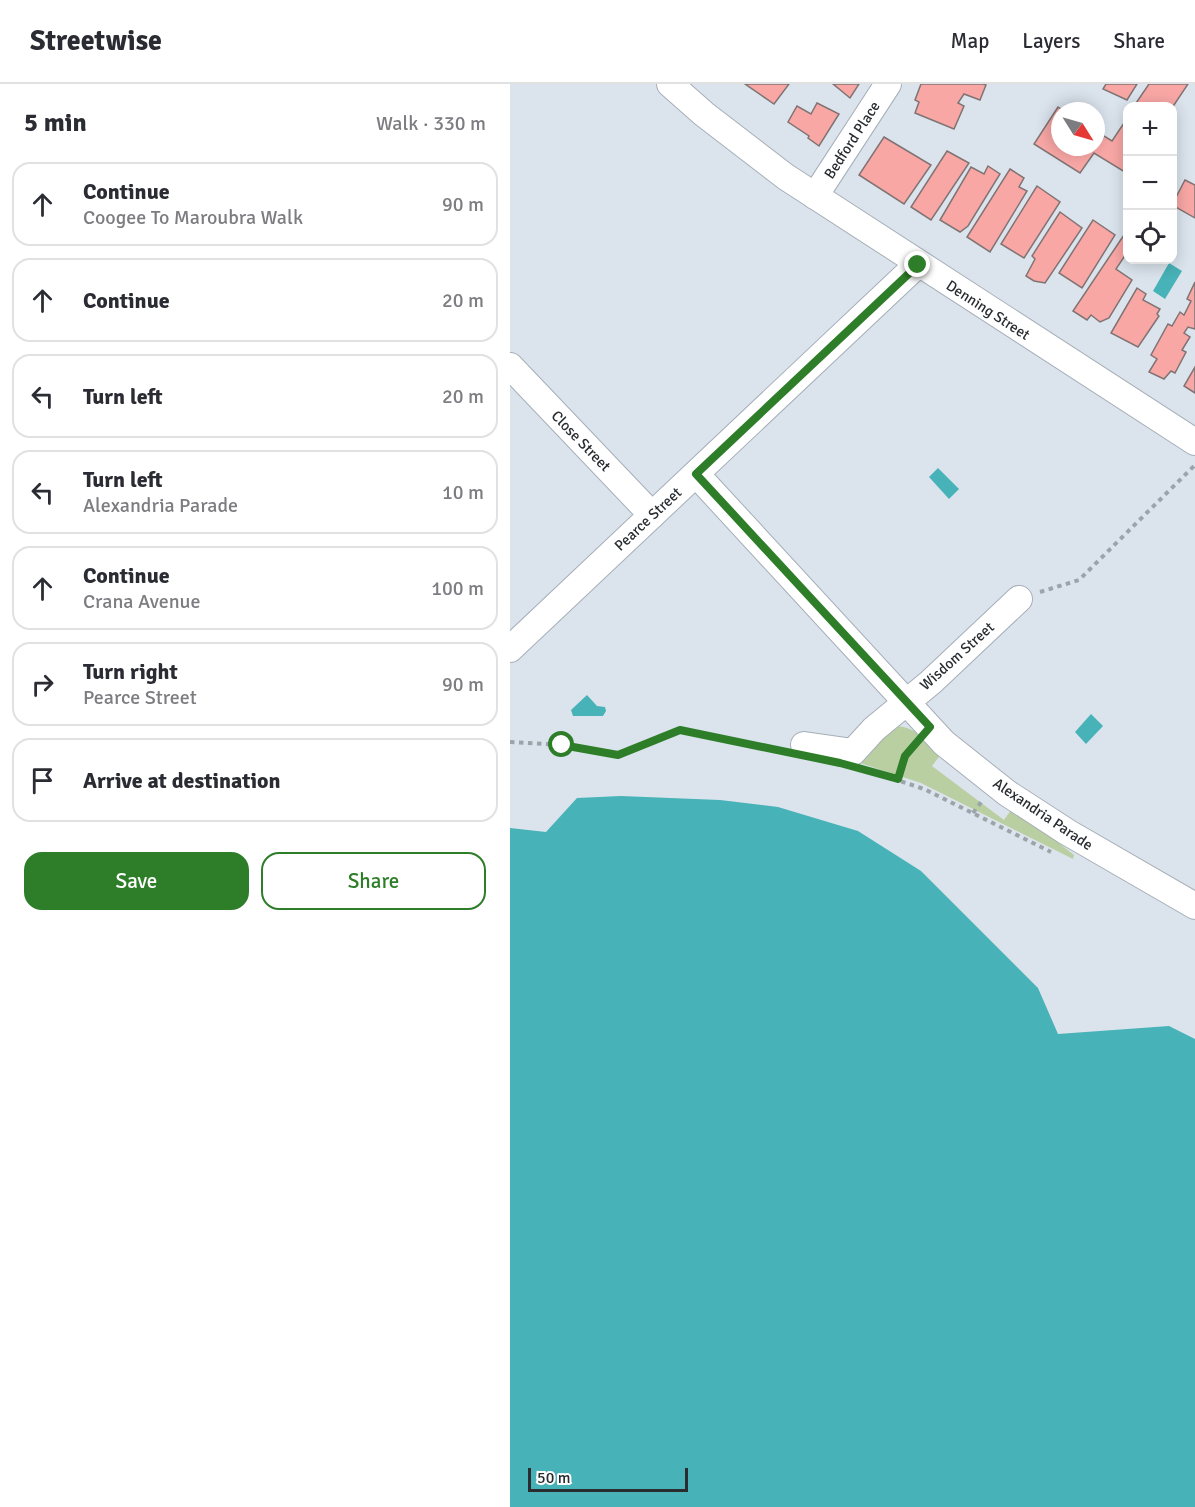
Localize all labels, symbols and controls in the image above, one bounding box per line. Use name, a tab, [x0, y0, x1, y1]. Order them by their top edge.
text: Streetwise	[30, 24, 162, 58]
text: Map	[951, 28, 989, 54]
text: Layers	[1022, 28, 1080, 54]
text: Share	[1113, 28, 1165, 54]
street label: Bedford Place	[820, 98, 884, 182]
north arrow	[1051, 102, 1105, 156]
map controls	[1123, 102, 1177, 264]
button: +	[1123, 102, 1177, 156]
text: 5 min	[24, 107, 87, 139]
text: Walk · 330 m	[376, 111, 486, 136]
button: −	[1123, 156, 1177, 210]
text: Continue	[83, 178, 170, 205]
icon: ahead	[26, 188, 59, 221]
text: 90 m	[442, 192, 484, 217]
text: Coogee To Maroubra Walk	[83, 205, 303, 230]
button: locate	[1123, 210, 1177, 264]
route end	[904, 251, 930, 277]
street label: Denning Street	[943, 276, 1033, 344]
icon: ahead	[26, 284, 59, 317]
text: Continue	[83, 287, 170, 314]
text: 20 m	[442, 288, 484, 313]
icon: left	[26, 380, 59, 413]
text: Turn left	[83, 383, 163, 410]
text: 20 m	[442, 384, 484, 409]
street label: Close Street	[548, 407, 614, 475]
text: Turn left	[83, 466, 163, 493]
icon: left	[26, 476, 59, 509]
text: 10 m	[442, 480, 484, 505]
street label: Pearce Street	[611, 483, 685, 555]
text: Alexandria Parade	[83, 493, 238, 518]
text: Continue	[83, 562, 170, 589]
icon: ahead	[26, 572, 59, 605]
text: 100 m	[431, 576, 484, 601]
text: Crana Avenue	[83, 589, 200, 614]
street label: Wisdom Street	[916, 618, 998, 694]
text: Turn right	[83, 658, 178, 685]
icon: right	[26, 668, 59, 701]
text: 90 m	[442, 672, 484, 697]
text: Pearce Street	[83, 685, 197, 710]
route start	[548, 731, 574, 757]
icon: arrive	[26, 764, 59, 797]
text: Arrive at destination	[83, 767, 280, 794]
street label: Alexandria Parade	[990, 774, 1096, 854]
button: Save	[24, 852, 249, 910]
button: Share	[261, 852, 486, 910]
scale bar	[528, 1465, 688, 1492]
text: 50 m	[537, 1468, 571, 1488]

